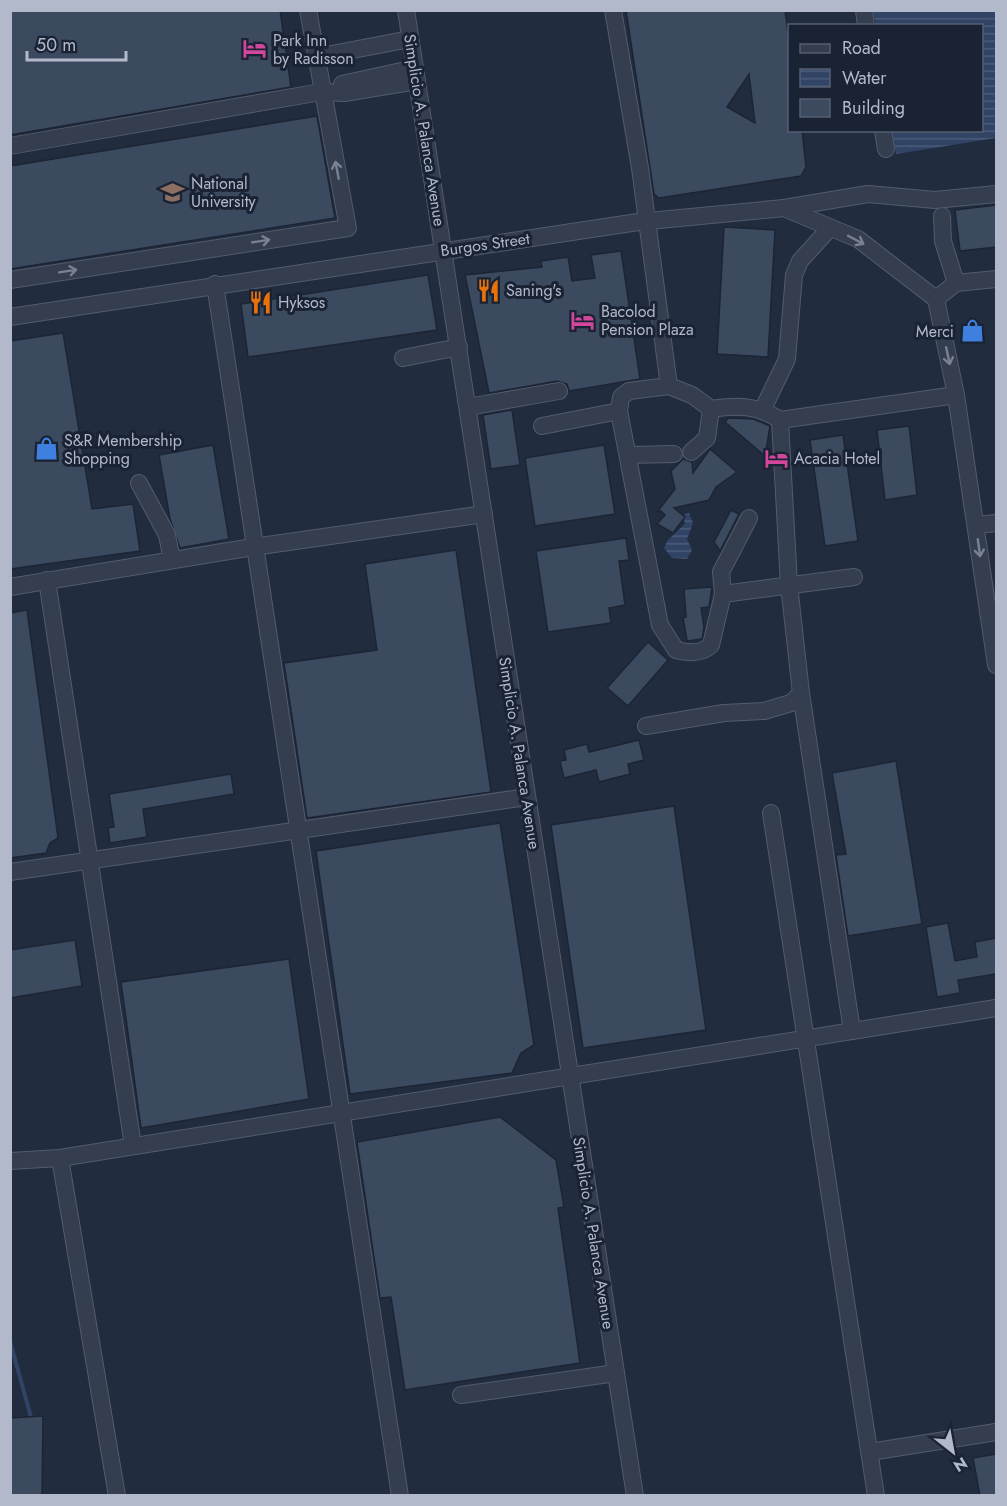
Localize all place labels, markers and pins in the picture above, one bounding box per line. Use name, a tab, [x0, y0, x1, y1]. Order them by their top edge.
place label: Park Inn by Radisson	[273, 29, 354, 70]
hotel icon: Park Inn by Radisson	[242, 36, 268, 62]
place label: National University	[191, 172, 257, 213]
school or university icon: National University	[160, 179, 186, 205]
restaurant icon: Saning's	[475, 277, 501, 303]
place label: Saning's	[506, 279, 561, 302]
restaurant icon: Hyksos	[247, 289, 273, 315]
place label: Hyksos	[278, 291, 325, 314]
place label: Bacolod Pension Plaza	[601, 300, 694, 341]
hotel icon: Bacolod Pension Plaza	[570, 307, 596, 333]
shop icon: Merci	[959, 318, 985, 344]
place label: Merci	[916, 320, 954, 343]
place label: S&R Membership Shopping	[64, 429, 182, 470]
shop icon: S&R Membership Shopping	[33, 436, 59, 462]
hotel icon: Acacia Hotel	[763, 445, 789, 471]
place label: Acacia Hotel	[794, 447, 880, 470]

